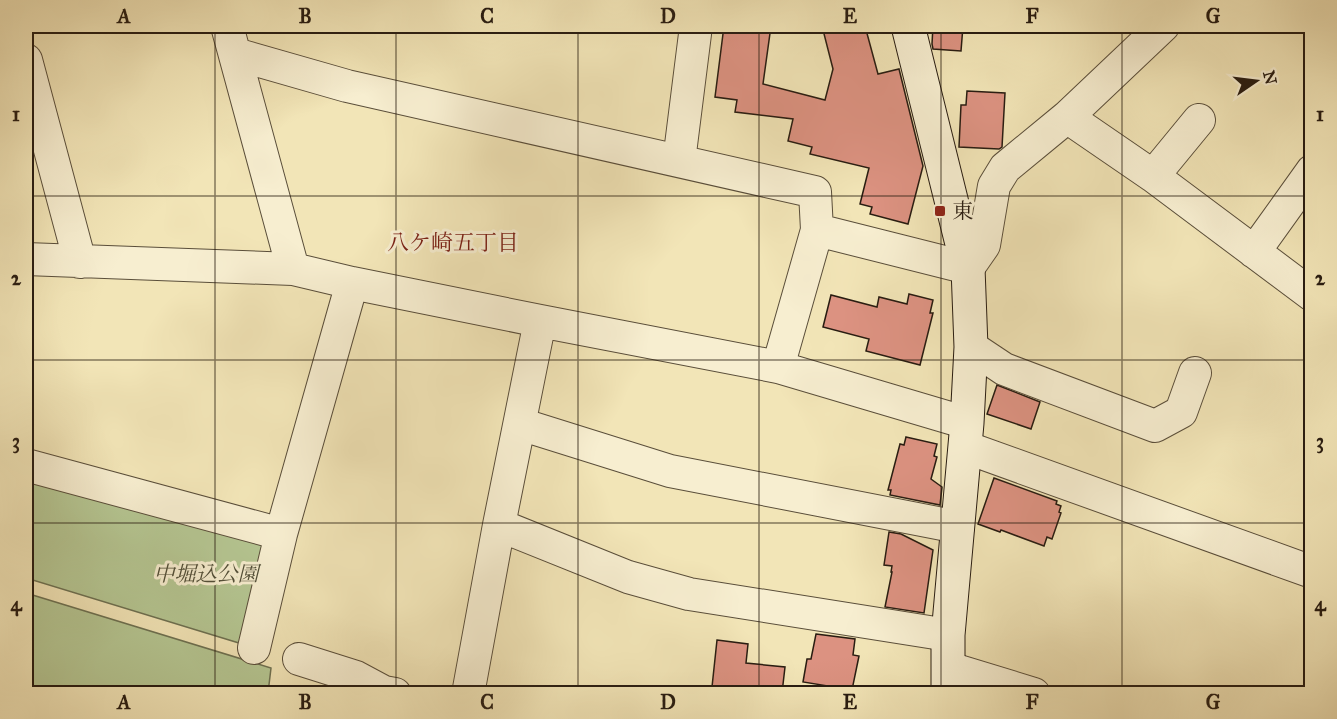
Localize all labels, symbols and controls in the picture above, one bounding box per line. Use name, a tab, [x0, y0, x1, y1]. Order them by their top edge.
text: A	[115, 4, 131, 28]
text: B	[298, 4, 312, 28]
text: C	[480, 4, 494, 28]
text: D	[660, 4, 676, 28]
text: E	[843, 4, 858, 28]
text: F	[1025, 4, 1039, 28]
text: G	[1206, 4, 1221, 28]
north arrow	[1226, 51, 1286, 111]
text: N	[1259, 69, 1281, 87]
text: 1	[12, 102, 20, 126]
text: 1	[1316, 102, 1324, 126]
place label: 東	[952, 198, 973, 224]
marker: 東	[933, 204, 947, 218]
district label: 八ケ崎五丁目	[387, 229, 519, 256]
text: 2	[11, 266, 22, 290]
text: 2	[1315, 266, 1326, 290]
text: 3	[12, 429, 20, 454]
text: 3	[1316, 429, 1324, 454]
park label: 中堀込公園	[154, 561, 261, 587]
text: 4	[10, 592, 22, 617]
text: 4	[1314, 592, 1326, 617]
text: A	[115, 690, 131, 714]
text: B	[298, 690, 312, 714]
text: C	[480, 690, 494, 714]
text: D	[660, 690, 676, 714]
text: E	[843, 690, 858, 714]
text: F	[1025, 690, 1039, 714]
text: G	[1206, 690, 1221, 714]

